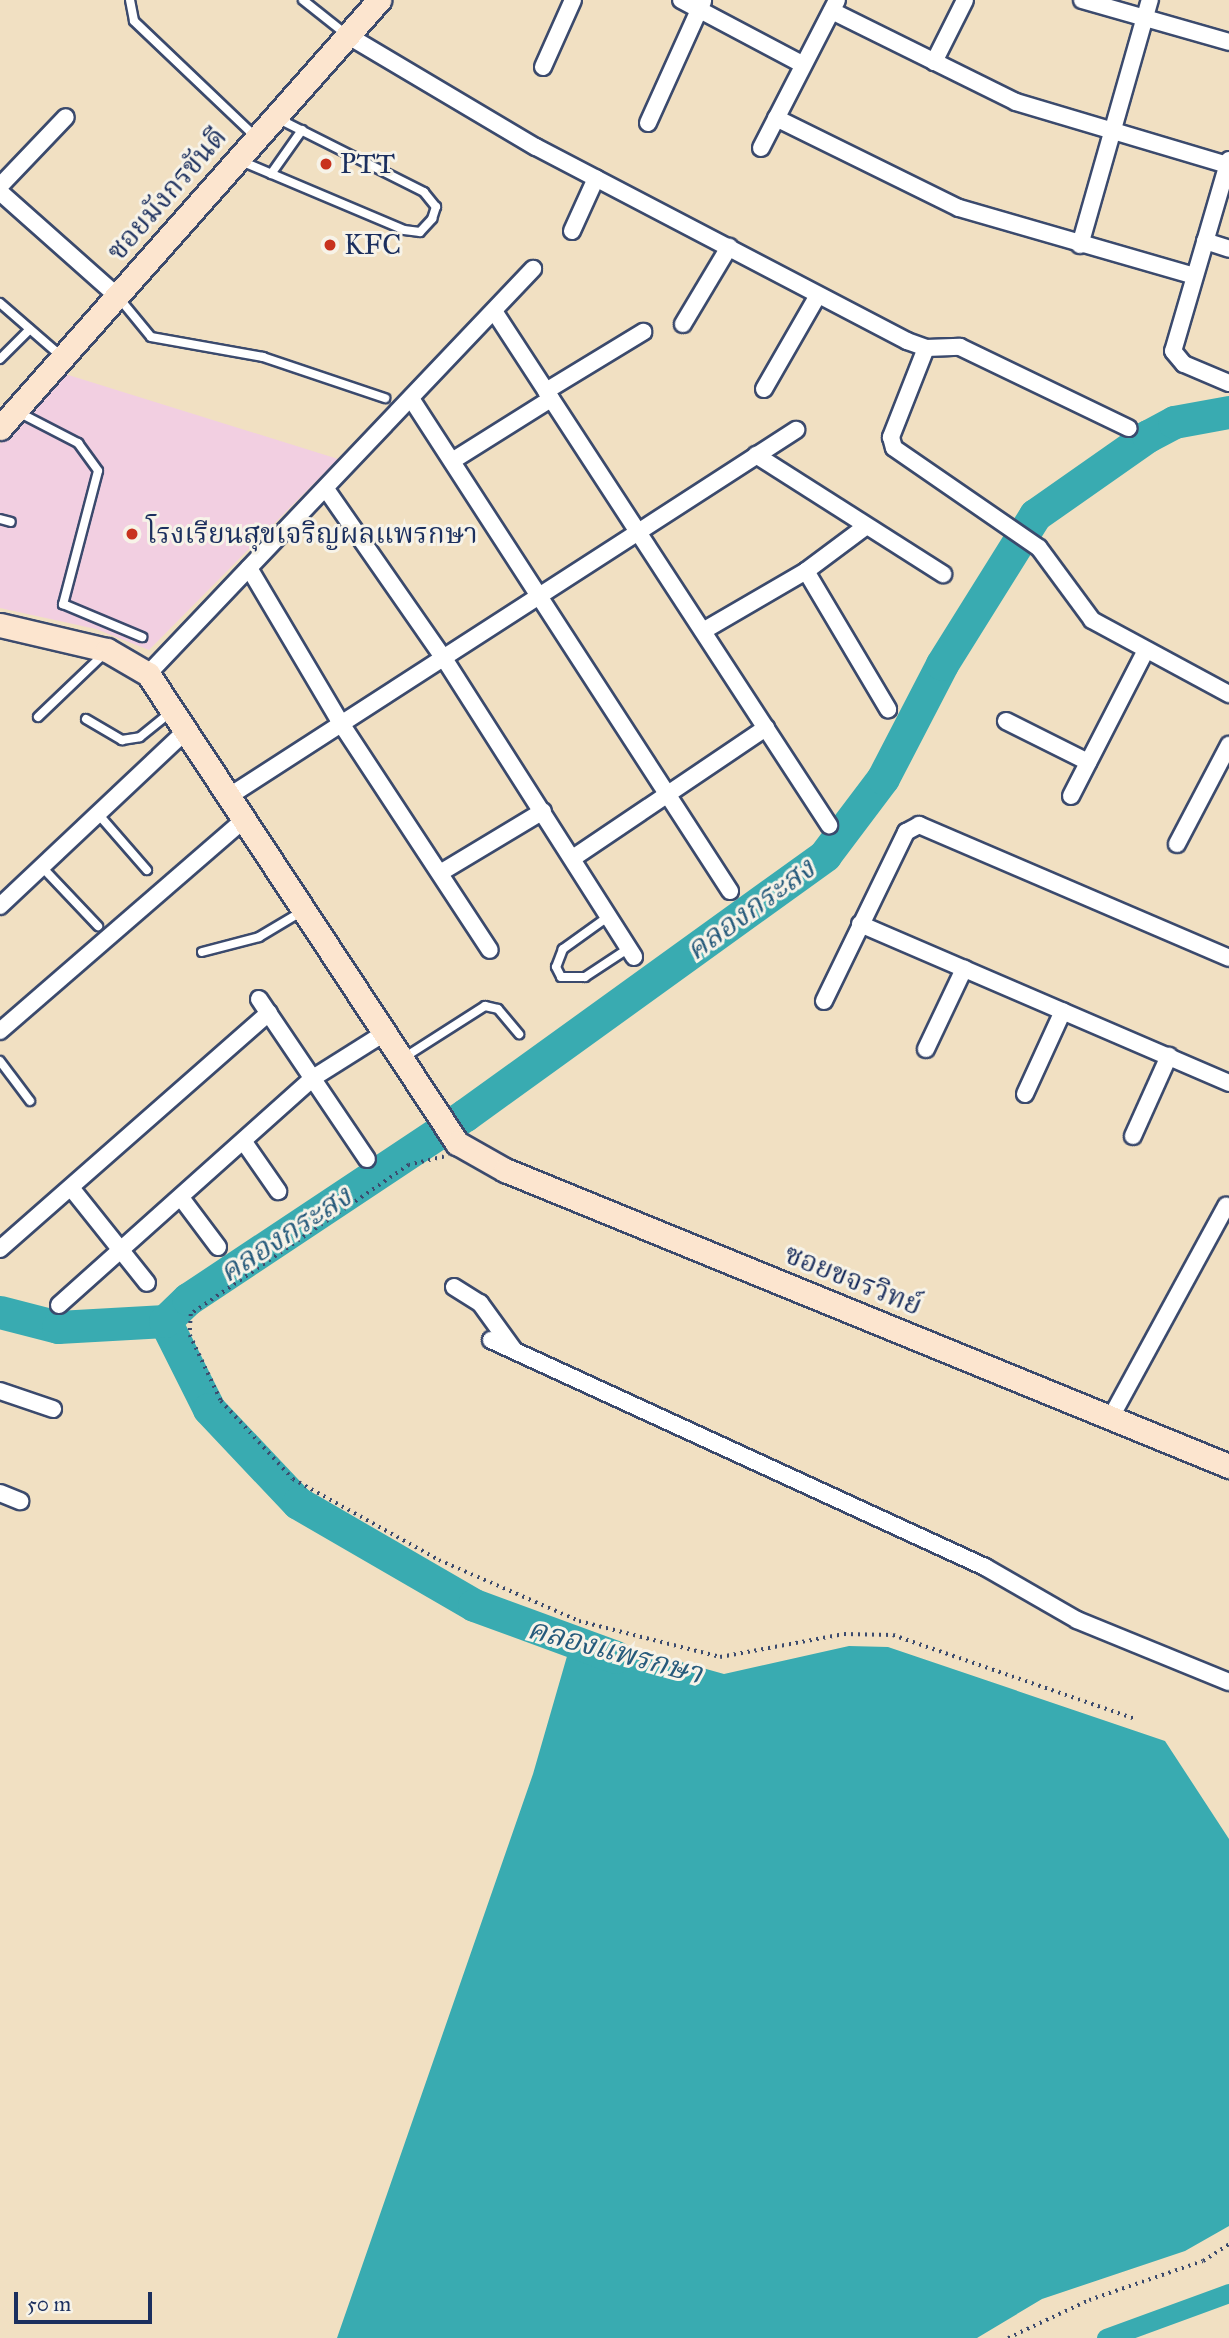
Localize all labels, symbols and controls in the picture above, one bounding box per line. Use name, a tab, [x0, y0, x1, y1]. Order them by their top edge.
street label: ซอยมังกรขันดี	[100, 121, 234, 267]
place label: PTT	[340, 147, 395, 181]
marker: PTT	[318, 156, 334, 172]
place label: KFC	[344, 228, 401, 262]
marker: KFC	[322, 237, 338, 253]
place label: โรงเรียนสุขเจริญผลแพรกษา	[146, 517, 478, 551]
marker: โรงเรียนสุขเจริญผลแพรกษา	[124, 526, 140, 542]
water label: คลองกระสง	[679, 850, 821, 968]
water label: คลองกระสง	[212, 1178, 358, 1290]
street label: ซอยขจรวิทย์	[779, 1237, 927, 1323]
water label: คลองแพรกษา	[524, 1610, 706, 1692]
scale bar	[18, 2278, 156, 2322]
text: 50 m	[27, 2291, 71, 2317]

